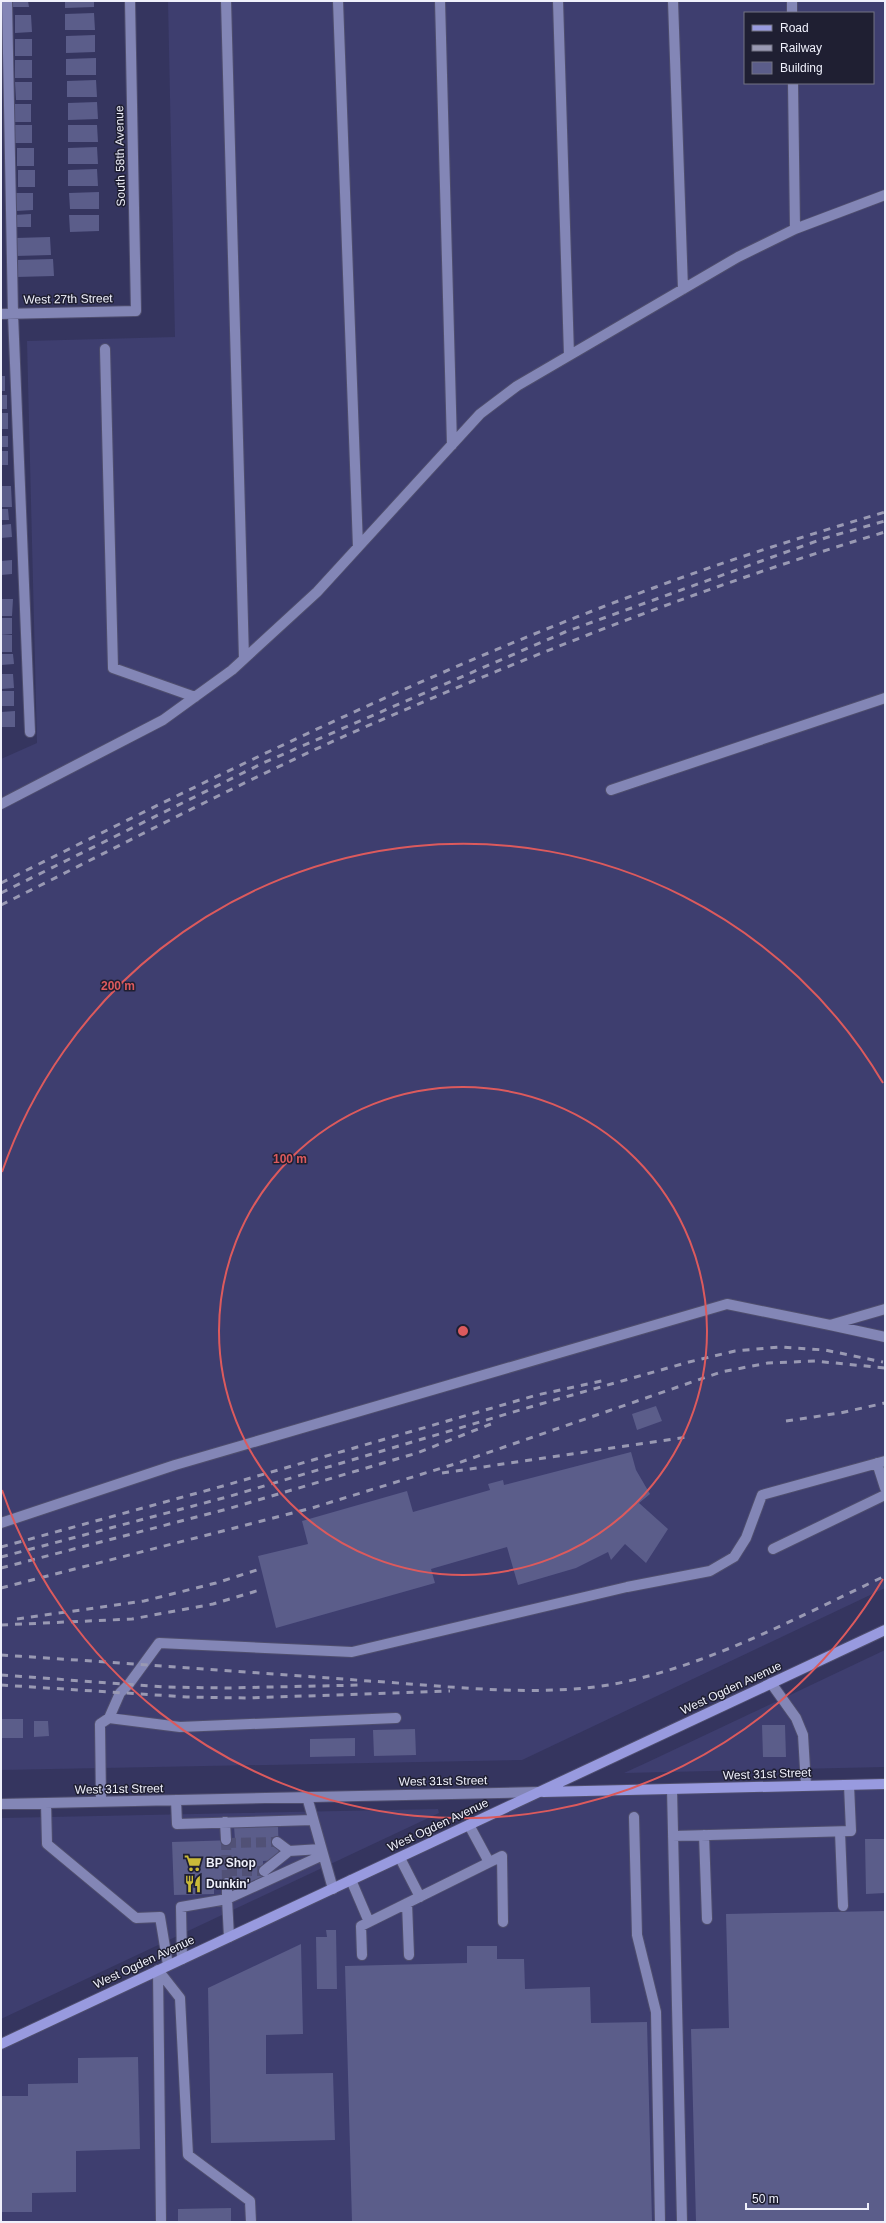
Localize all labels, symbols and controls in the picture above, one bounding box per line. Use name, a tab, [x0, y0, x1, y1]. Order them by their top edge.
legend	[744, 12, 874, 84]
text: Road	[780, 21, 809, 35]
text: Railway	[780, 41, 822, 55]
text: Building	[780, 61, 823, 75]
street label: South 58th Avenue	[112, 105, 128, 207]
street label: West 27th Street	[23, 291, 113, 307]
text: 200 m	[101, 979, 135, 993]
text: 100 m	[273, 1152, 307, 1166]
centre of rings	[456, 1324, 470, 1338]
street label: West Ogden Avenue	[678, 1658, 784, 1718]
street label: West 31st Street	[723, 1765, 812, 1783]
street label: West 31st Street	[399, 1773, 488, 1789]
street label: West 31st Street	[75, 1781, 164, 1797]
street label: West Ogden Avenue	[385, 1795, 491, 1855]
supermarket icon: BP Shop	[183, 1853, 203, 1873]
place label: BP Shop	[206, 1856, 256, 1870]
restaurant icon: Dunkin'	[183, 1874, 203, 1894]
place label: Dunkin'	[206, 1877, 250, 1891]
street label: West Ogden Avenue	[91, 1932, 197, 1992]
scale bar	[746, 2185, 868, 2211]
text: 50 m	[752, 2192, 779, 2206]

